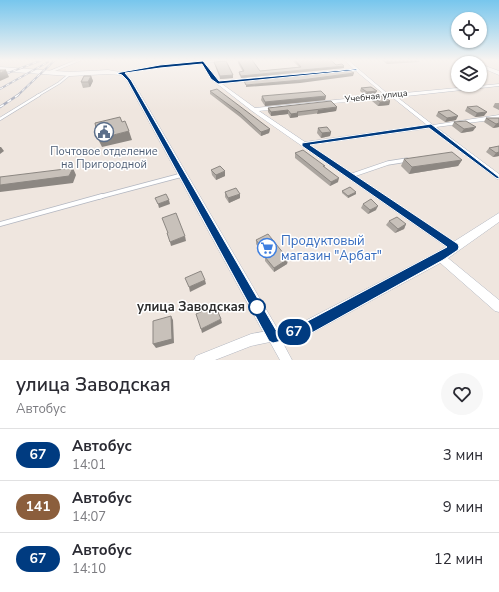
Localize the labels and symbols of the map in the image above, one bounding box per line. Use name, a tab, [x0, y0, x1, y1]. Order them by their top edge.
street label: Учебная улица	[343, 87, 408, 105]
public building icon: Почтовое отделение на Пригородной	[93, 121, 115, 143]
place label: Почтовое отделение на Пригородной	[50, 144, 158, 172]
place label: Продуктовый магазин "Арбат"	[281, 232, 382, 265]
supermarket icon: Продуктовый магазин "Арбат"	[256, 237, 278, 259]
place label: улица Заводская	[137, 298, 245, 316]
marker: улица Заводская	[248, 298, 266, 316]
line badge: 67	[276, 319, 312, 345]

